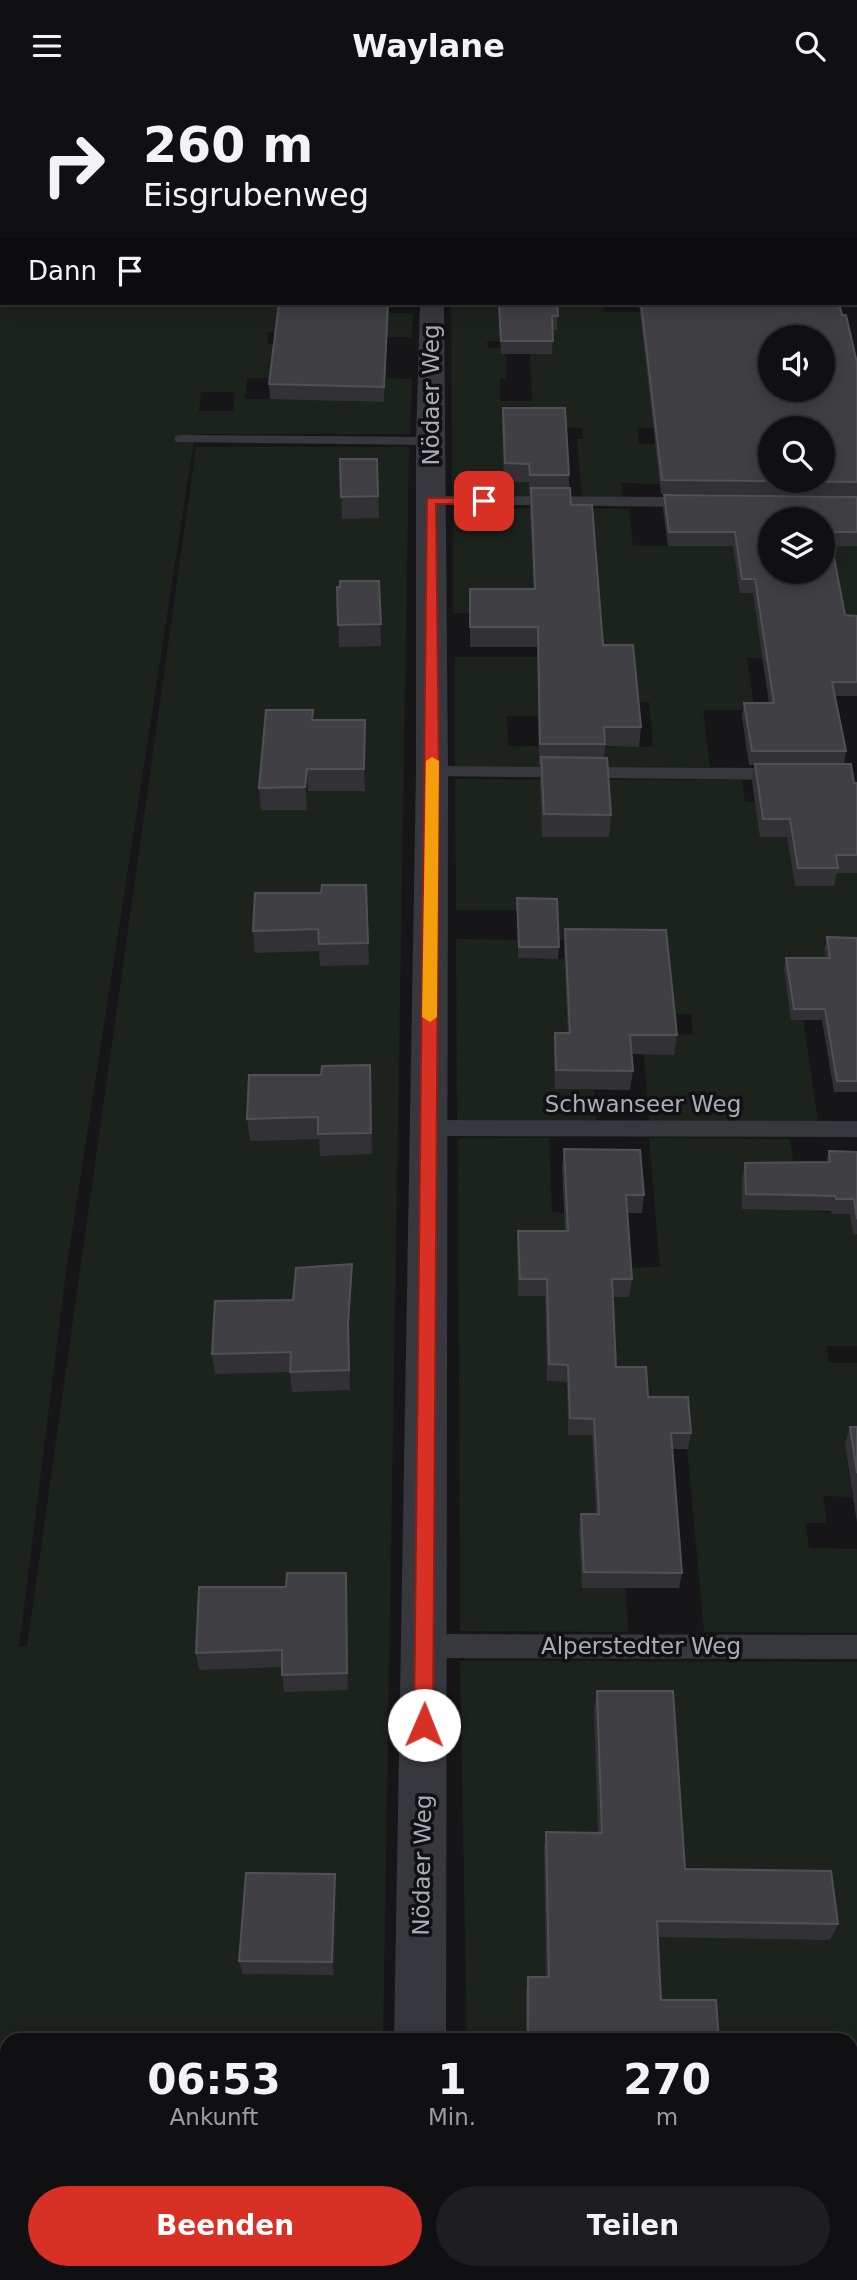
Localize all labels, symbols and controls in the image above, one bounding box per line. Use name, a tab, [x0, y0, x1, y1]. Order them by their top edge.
icon: menu	[28, 27, 66, 65]
text: Waylane	[352, 27, 505, 65]
icon: search	[791, 27, 829, 65]
text: 260 m	[143, 117, 313, 174]
icon: right	[28, 119, 119, 210]
text: Eisgrubenweg	[143, 176, 369, 214]
icon: arrive	[111, 252, 149, 290]
text: Dann	[28, 256, 97, 286]
street label: Nödaer Weg	[418, 324, 444, 466]
map controls	[758, 325, 835, 584]
button: sound	[758, 325, 835, 402]
button: search	[758, 416, 835, 493]
pin	[454, 471, 514, 531]
icon: arrive	[465, 482, 503, 520]
button: layers	[758, 507, 835, 584]
street label: Schwanseer Weg	[545, 1091, 741, 1117]
street label: Alperstedter Weg	[541, 1633, 741, 1659]
position arrow	[387, 1688, 461, 1762]
street label: Nödaer Weg	[408, 1794, 436, 1936]
text: 06:53	[147, 2055, 281, 2104]
text: 1	[437, 2055, 467, 2104]
text: 270	[623, 2055, 711, 2104]
text: Ankunft	[170, 2104, 258, 2130]
text: Min.	[428, 2104, 476, 2130]
text: m	[656, 2104, 678, 2130]
button: Beenden	[28, 2186, 422, 2266]
button: Teilen	[436, 2186, 830, 2266]

